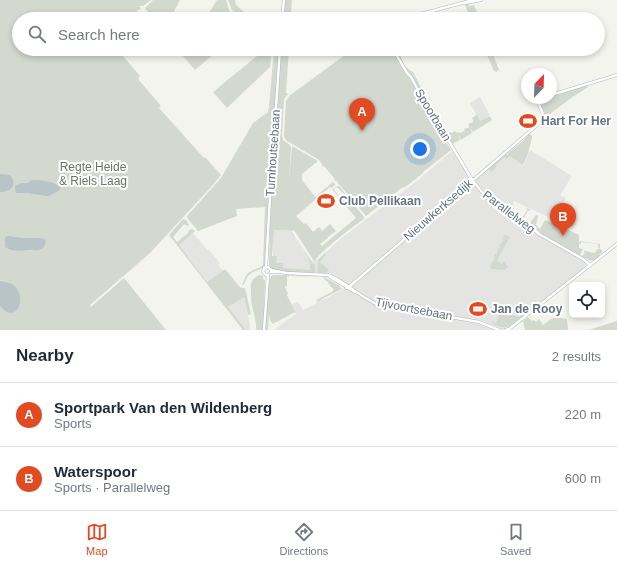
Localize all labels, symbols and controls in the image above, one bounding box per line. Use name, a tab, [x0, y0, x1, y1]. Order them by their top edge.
search box	[12, 12, 605, 56]
icon: search	[26, 23, 48, 45]
text: Search here	[58, 26, 140, 43]
north arrow	[521, 68, 557, 104]
street label: Spoorbaan	[412, 86, 454, 144]
pin: A	[349, 98, 375, 131]
street label: Turnhoutsebaan	[263, 109, 283, 197]
sports icon: Hart For Her	[518, 111, 538, 131]
place label: Hart For Her	[541, 114, 611, 128]
your location	[410, 139, 430, 159]
park label: Regte Heide & Riels Laag	[59, 160, 127, 188]
street label: Nieuwkerksedijk	[401, 176, 476, 244]
street label: Parallelweg	[480, 188, 538, 236]
sports icon: Club Pellikaan	[316, 191, 336, 211]
place label: Club Pellikaan	[339, 194, 421, 208]
pin: B	[550, 203, 576, 236]
map controls	[569, 282, 605, 318]
button: locate	[569, 282, 605, 318]
street label: Tijvoortsebaan	[374, 295, 454, 323]
sports icon: Jan de Rooy	[468, 299, 488, 319]
place label: Jan de Rooy	[491, 302, 563, 316]
text: Nearby	[16, 346, 74, 365]
text: 2 results	[552, 349, 601, 364]
text: Sportpark Van den Wildenberg	[54, 399, 272, 416]
text: A	[24, 407, 34, 422]
text: 220 m	[565, 407, 601, 422]
text: Sports	[54, 416, 92, 431]
text: Waterspoor	[54, 463, 137, 480]
text: B	[24, 471, 34, 486]
text: 600 m	[565, 471, 601, 486]
text: Sports · Parallelweg	[54, 480, 170, 495]
tab: Map	[86, 521, 108, 557]
tab: Directions	[279, 521, 328, 557]
tab: Saved	[500, 521, 531, 557]

